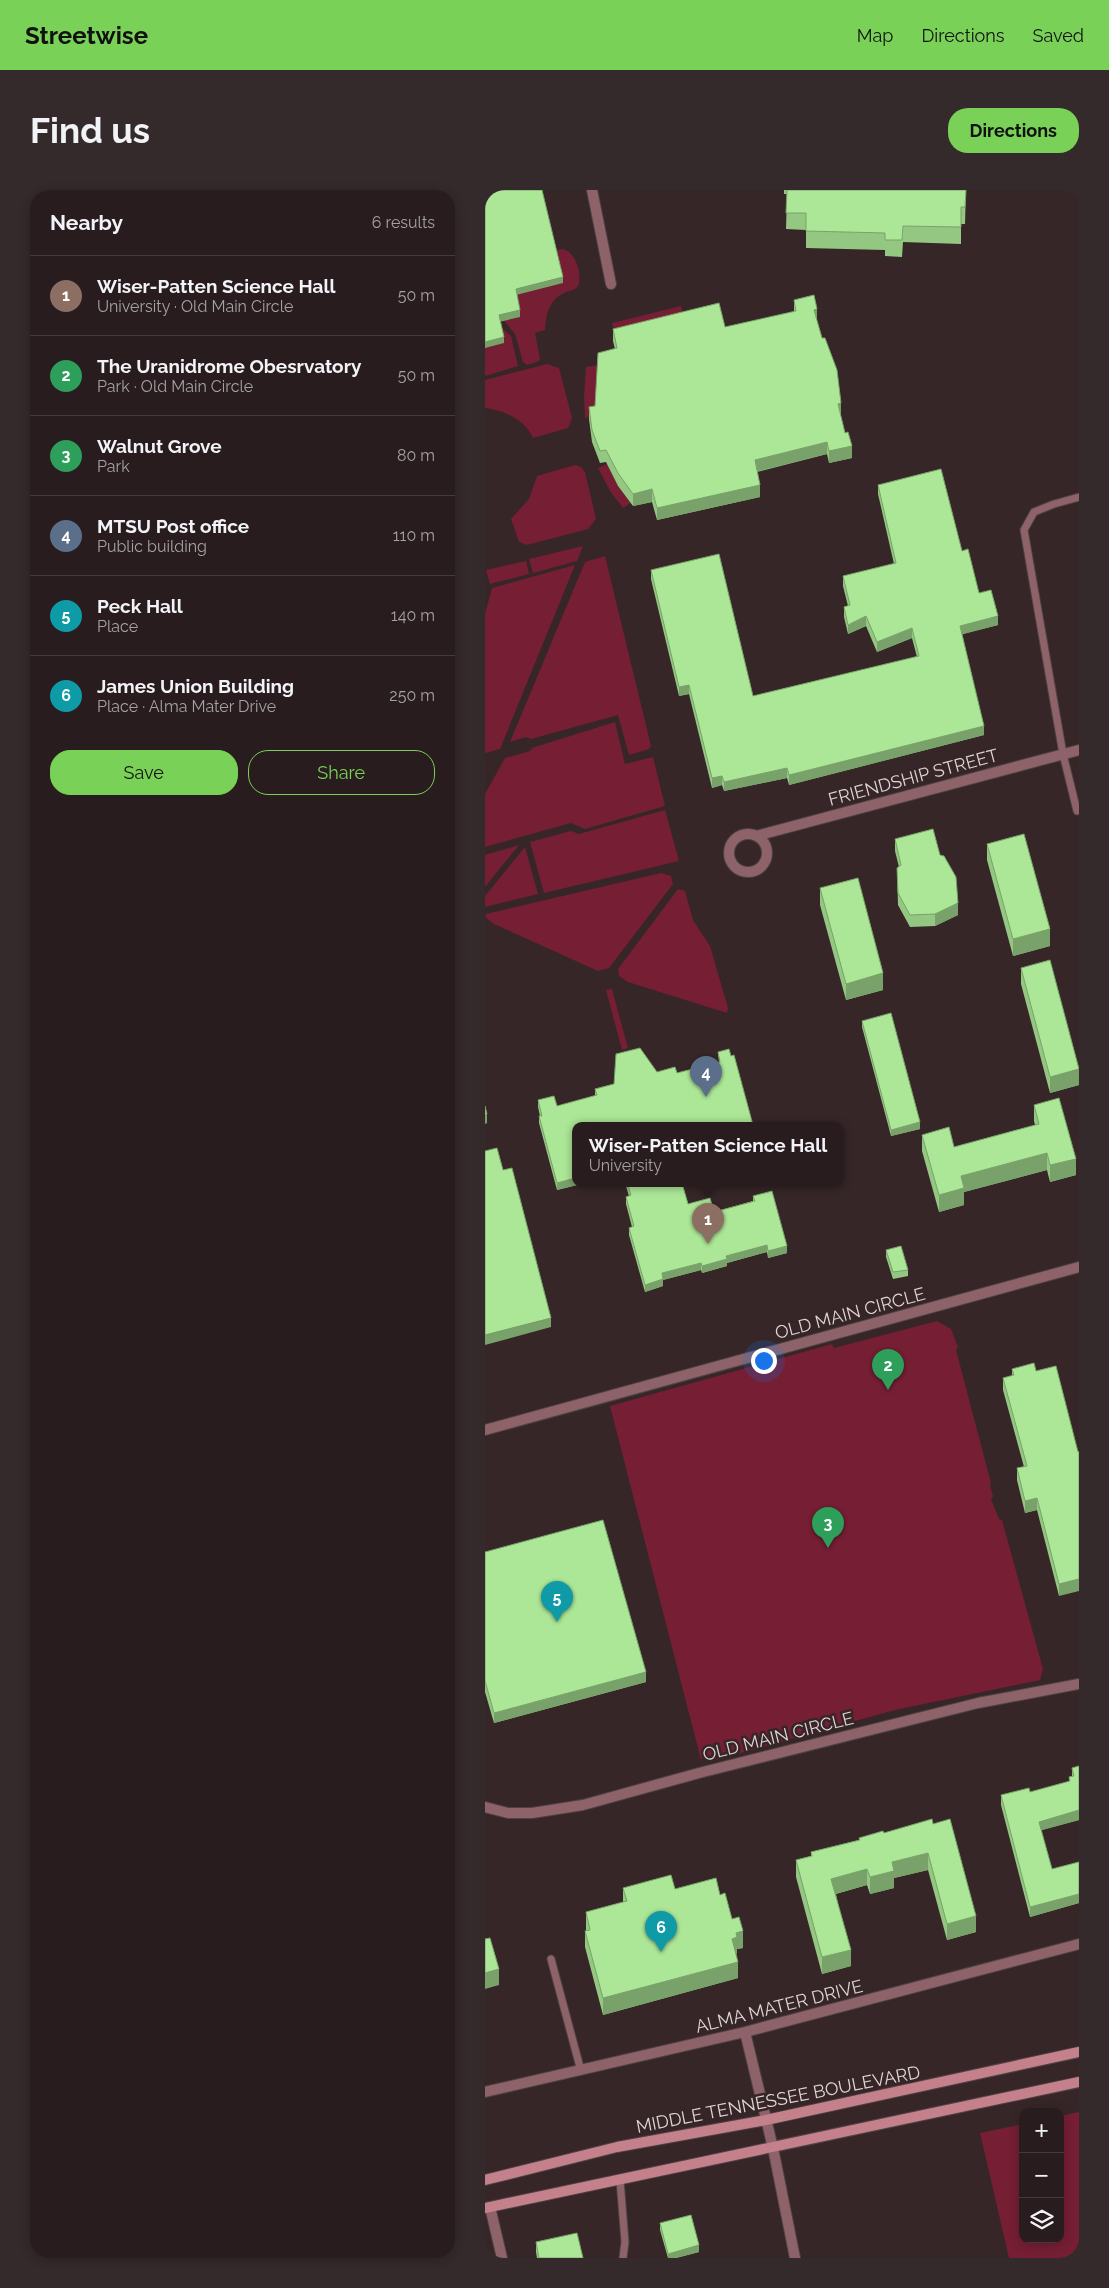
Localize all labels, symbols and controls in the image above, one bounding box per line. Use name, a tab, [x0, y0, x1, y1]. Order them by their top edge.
text: Streetwise	[25, 21, 148, 50]
text: Map	[857, 25, 893, 46]
text: Directions	[921, 25, 1005, 46]
text: Saved	[1033, 25, 1084, 46]
button: Directions	[948, 108, 1079, 153]
text: Find us	[30, 110, 150, 151]
text: Nearby	[50, 210, 123, 235]
text: 6 results	[372, 213, 435, 232]
text: Wiser-Patten Science Hall	[97, 275, 336, 297]
text: 1	[62, 286, 70, 305]
text: 50 m	[398, 286, 435, 305]
text: University · Old Main Circle	[97, 297, 293, 316]
text: The Uranidrome Obesrvatory	[97, 355, 361, 377]
text: 2	[61, 366, 71, 385]
text: 50 m	[398, 366, 435, 385]
text: Park · Old Main Circle	[97, 377, 253, 396]
text: Walnut Grove	[97, 435, 222, 457]
text: 3	[62, 446, 70, 465]
text: 80 m	[397, 446, 435, 465]
text: Park	[97, 457, 130, 476]
text: MTSU Post office	[97, 515, 249, 537]
text: 4	[61, 526, 71, 545]
text: 110 m	[393, 526, 435, 545]
text: Public building	[97, 537, 207, 556]
text: Peck Hall	[97, 595, 183, 617]
text: 5	[62, 606, 70, 625]
text: 140 m	[391, 606, 435, 625]
text: Place	[97, 617, 138, 636]
text: James Union Building	[97, 675, 294, 697]
text: 6	[61, 686, 71, 705]
text: 250 m	[389, 686, 435, 705]
text: Place · Alma Mater Drive	[97, 697, 276, 716]
street label: FRIENDSHIP STREET	[826, 744, 1000, 810]
button: Save	[50, 750, 238, 795]
button: Share	[248, 750, 435, 795]
pin: 4	[690, 1056, 722, 1097]
popup	[572, 1122, 844, 1187]
text: Wiser-Patten Science Hall	[589, 1134, 827, 1156]
text: University	[589, 1156, 662, 1175]
pin: 1	[692, 1203, 724, 1244]
street label: OLD MAIN CIRCLE	[773, 1283, 927, 1343]
your location	[751, 1348, 777, 1374]
pin: 2	[872, 1349, 904, 1390]
pin: 3	[812, 1507, 844, 1548]
pin: 5	[541, 1581, 573, 1622]
street label: OLD MAIN CIRCLE	[700, 1707, 856, 1765]
pin: 6	[645, 1911, 677, 1952]
street label: ALMA MATER DRIVE	[693, 1975, 865, 2037]
street label: MIDDLE TENNESSEE BOULEVARD	[634, 2061, 922, 2137]
map controls	[1019, 2108, 1064, 2243]
button: +	[1019, 2108, 1064, 2153]
button: −	[1019, 2153, 1064, 2198]
button: layers	[1019, 2198, 1064, 2243]

